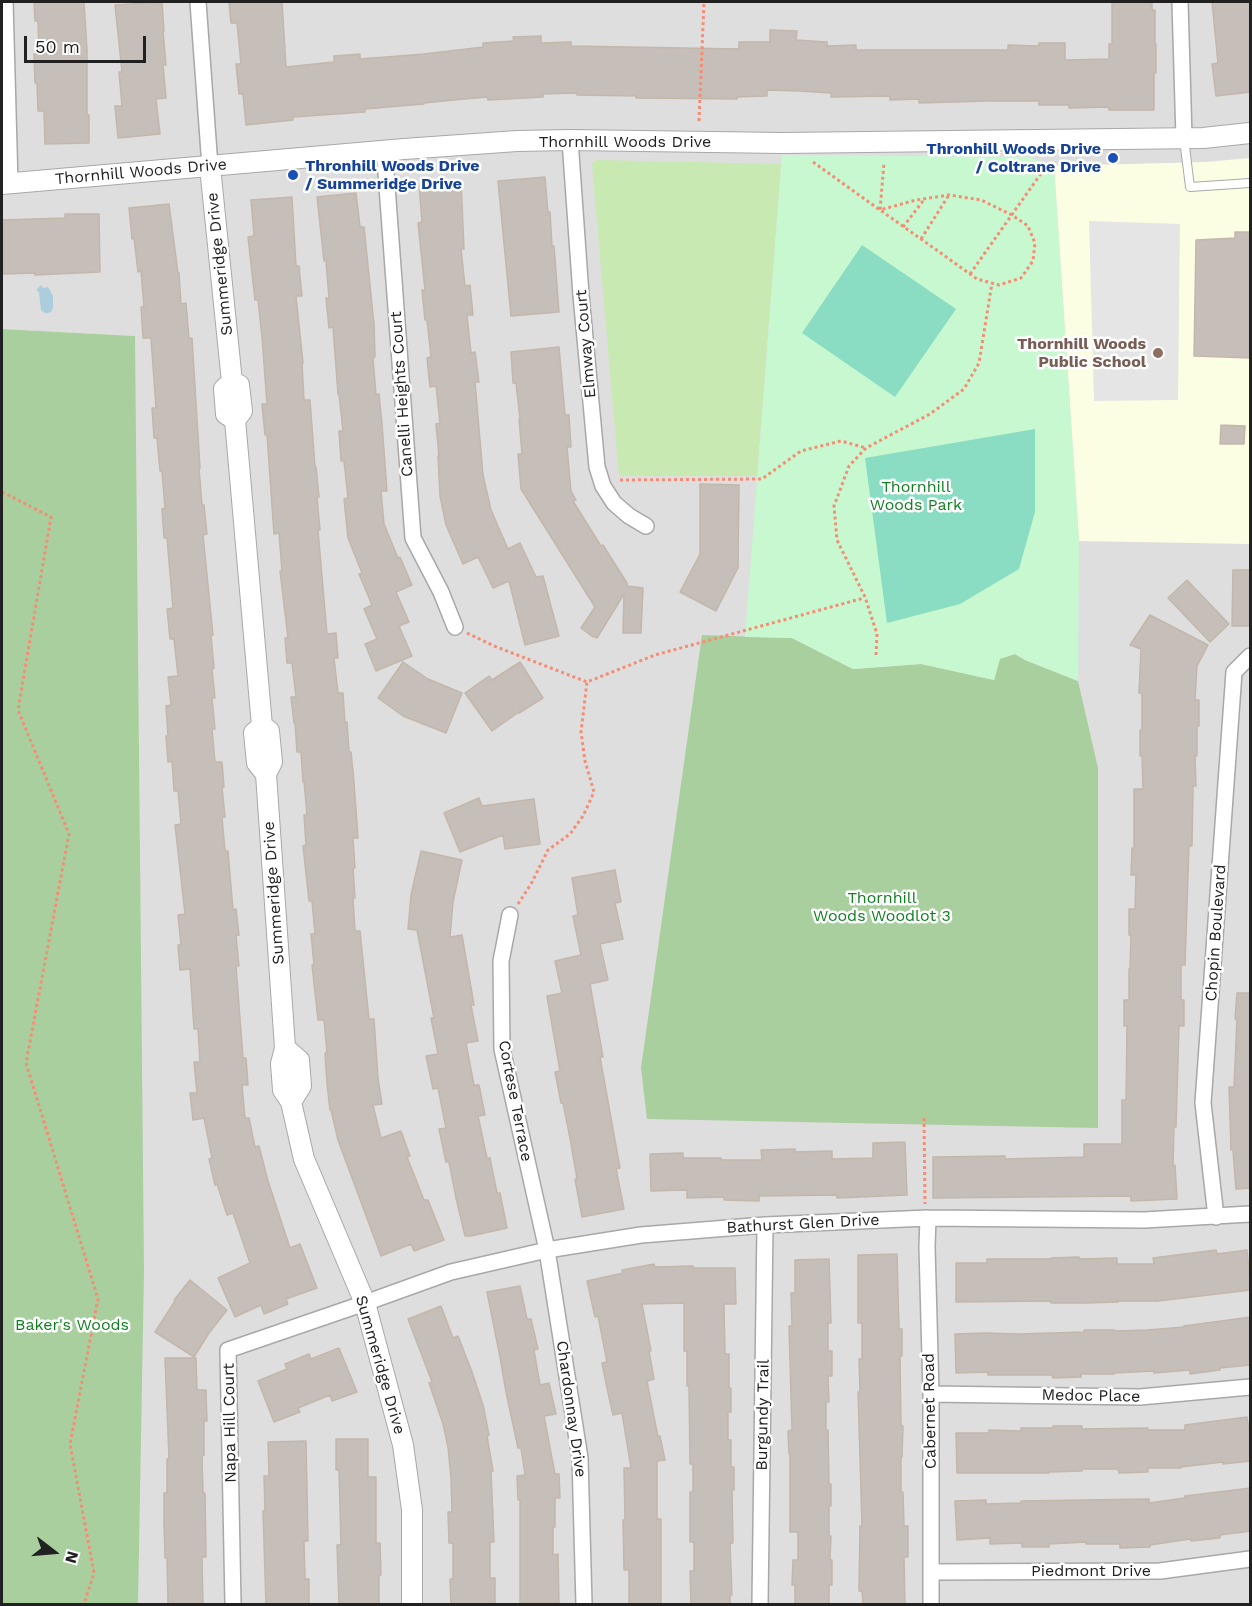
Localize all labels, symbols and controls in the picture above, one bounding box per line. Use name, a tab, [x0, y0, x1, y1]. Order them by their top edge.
scale bar	[27, 24, 148, 62]
text: 50 m	[35, 36, 80, 57]
street label: Thornhill Woods Drive	[539, 132, 711, 152]
place label: Thronhill Woods Drive / Coltrane Drive	[926, 139, 1101, 177]
marker: Thronhill Woods Drive / Coltrane Drive	[1106, 151, 1120, 165]
street label: Thornhill Woods Drive	[54, 155, 228, 189]
place label: Thronhill Woods Drive / Summeridge Drive	[305, 156, 480, 194]
marker: Thronhill Woods Drive / Summeridge Drive	[286, 168, 300, 182]
street label: Summeridge Drive	[203, 192, 237, 336]
street label: Elmway Court	[572, 289, 600, 399]
street label: Canelli Heights Court	[387, 311, 417, 477]
place label: Thornhill Woods Public School	[1017, 334, 1146, 372]
marker: Thornhill Woods Public School	[1151, 346, 1165, 360]
park label: Thornhill Woods Park	[870, 477, 962, 515]
street label: Summeridge Drive	[259, 821, 289, 965]
street label: Chopin Boulevard	[1202, 864, 1230, 1002]
park label: Thornhill Woods Woodlot 3	[813, 888, 951, 926]
street label: Cortese Terrace	[494, 1039, 536, 1163]
street label: Bathurst Glen Drive	[726, 1210, 880, 1238]
street label: Summeridge Drive	[351, 1293, 409, 1437]
park label: Baker's Woods	[15, 1315, 129, 1335]
street label: Chardonnay Drive	[552, 1339, 590, 1479]
street label: Cabernet Road	[919, 1353, 941, 1469]
street label: Burgundy Trail	[752, 1359, 774, 1471]
street label: Napa Hill Court	[219, 1363, 241, 1483]
street label: Medoc Place	[1041, 1386, 1141, 1406]
north arrow	[24, 1522, 84, 1582]
text: N	[61, 1549, 83, 1565]
street label: Piedmont Drive	[1031, 1561, 1151, 1581]

